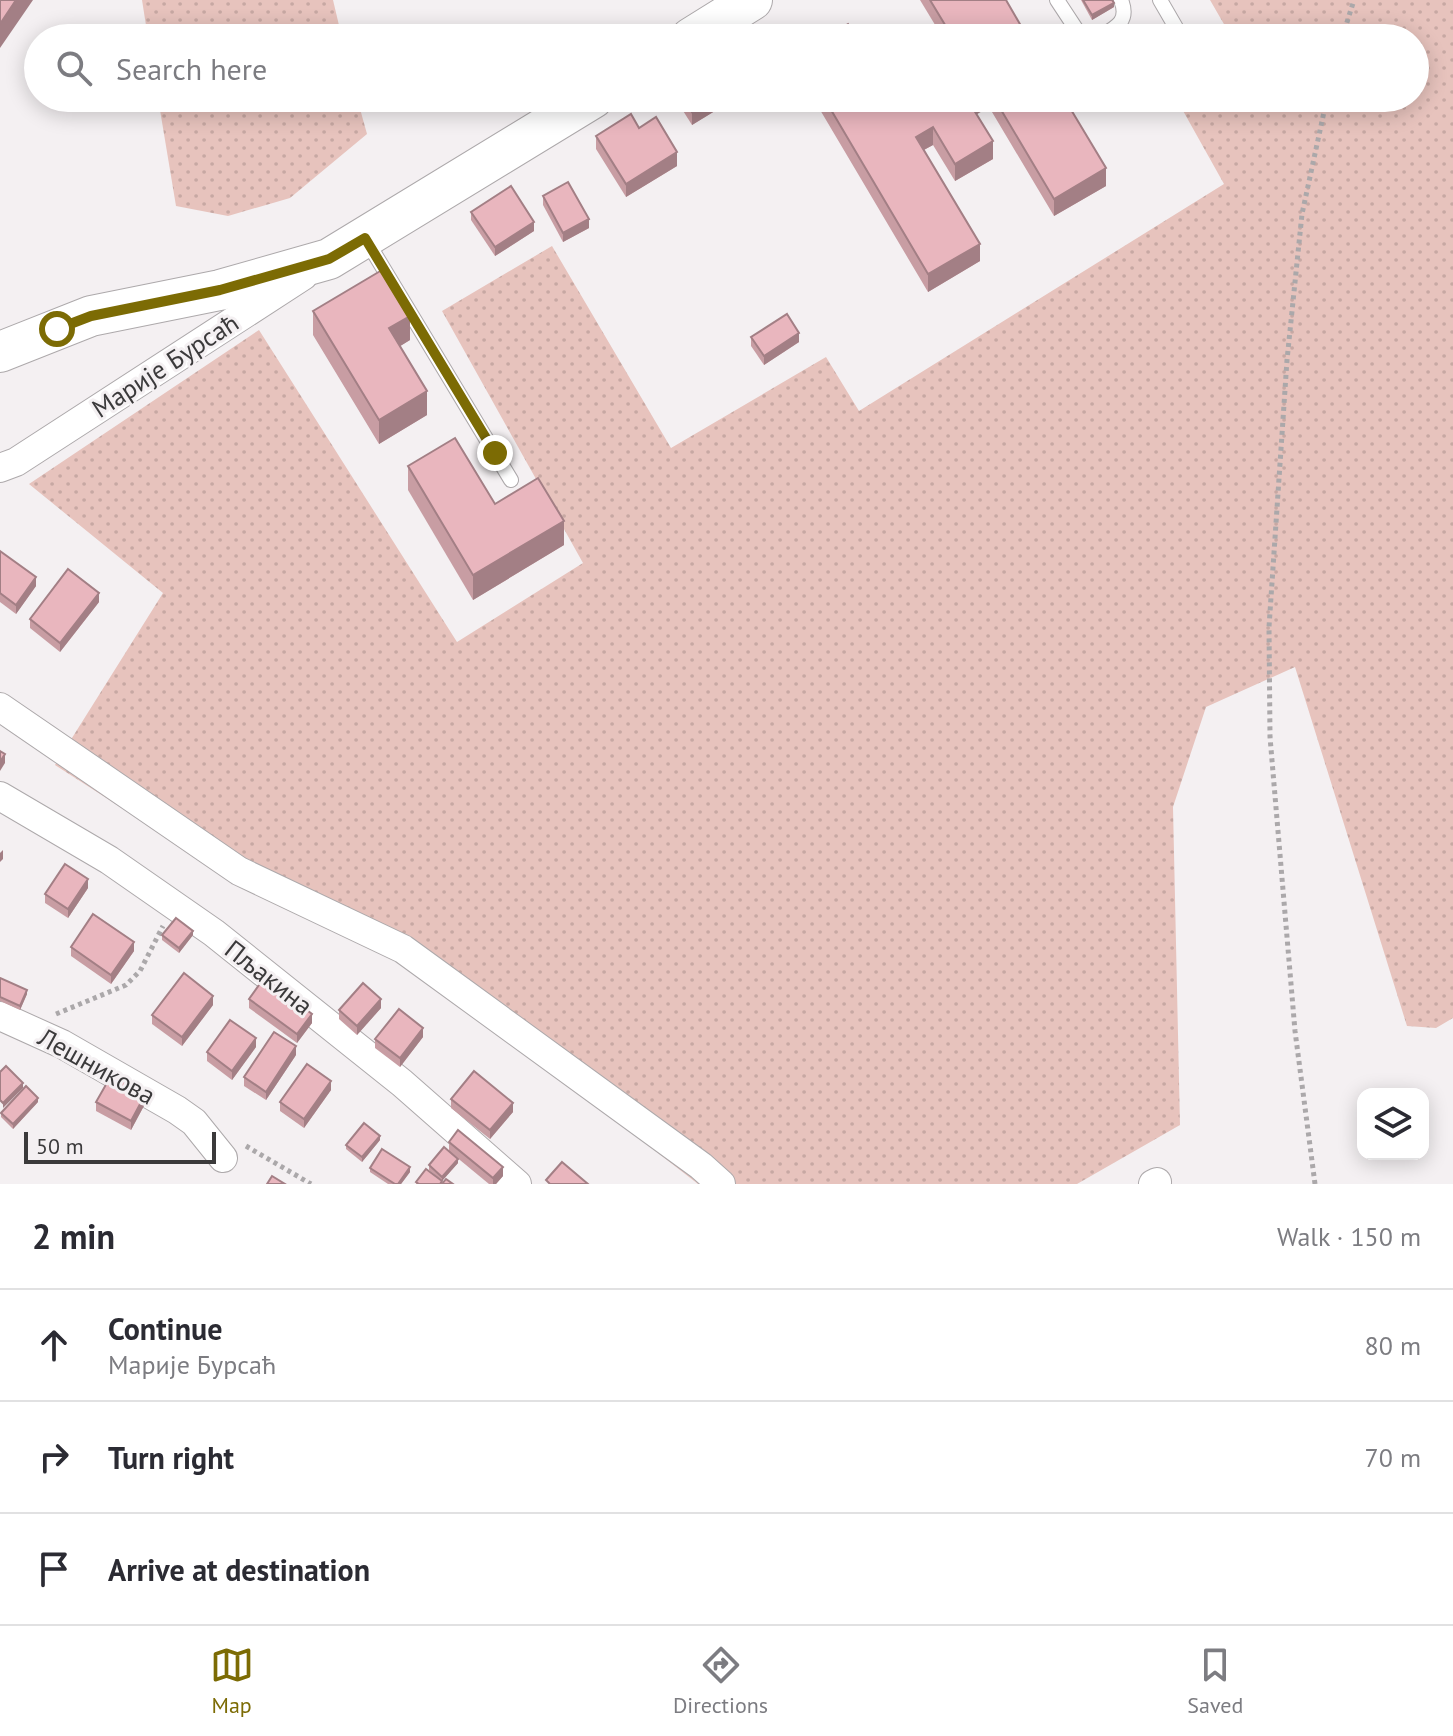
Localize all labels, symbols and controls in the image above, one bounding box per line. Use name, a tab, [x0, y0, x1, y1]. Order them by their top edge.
search box	[24, 24, 1429, 112]
icon: search	[52, 46, 96, 90]
text: Search here	[116, 49, 267, 88]
street label: Марије Бурсаћ	[85, 305, 245, 425]
route start	[39, 311, 75, 347]
route end	[477, 435, 513, 471]
street label: Пљакина	[218, 932, 320, 1022]
street label: Лешникова	[32, 1020, 161, 1112]
map controls	[1357, 1088, 1429, 1160]
button: layers	[1357, 1088, 1429, 1160]
scale bar	[24, 1128, 216, 1164]
text: 50 m	[36, 1132, 84, 1160]
text: 2 min	[32, 1214, 115, 1258]
text: Walk · 150 m	[1277, 1220, 1421, 1253]
text: Continue	[108, 1309, 222, 1348]
icon: ahead	[32, 1323, 76, 1367]
text: 80 m	[1365, 1329, 1421, 1362]
text: Марије Бурсаћ	[108, 1348, 276, 1381]
icon: right	[32, 1435, 76, 1479]
text: Turn right	[108, 1438, 234, 1477]
text: 70 m	[1365, 1441, 1421, 1474]
icon: arrive	[32, 1547, 76, 1591]
text: Arrive at destination	[108, 1550, 370, 1589]
tab: Map	[210, 1643, 254, 1719]
tab: Directions	[673, 1643, 768, 1719]
tab: Saved	[1187, 1643, 1243, 1719]

